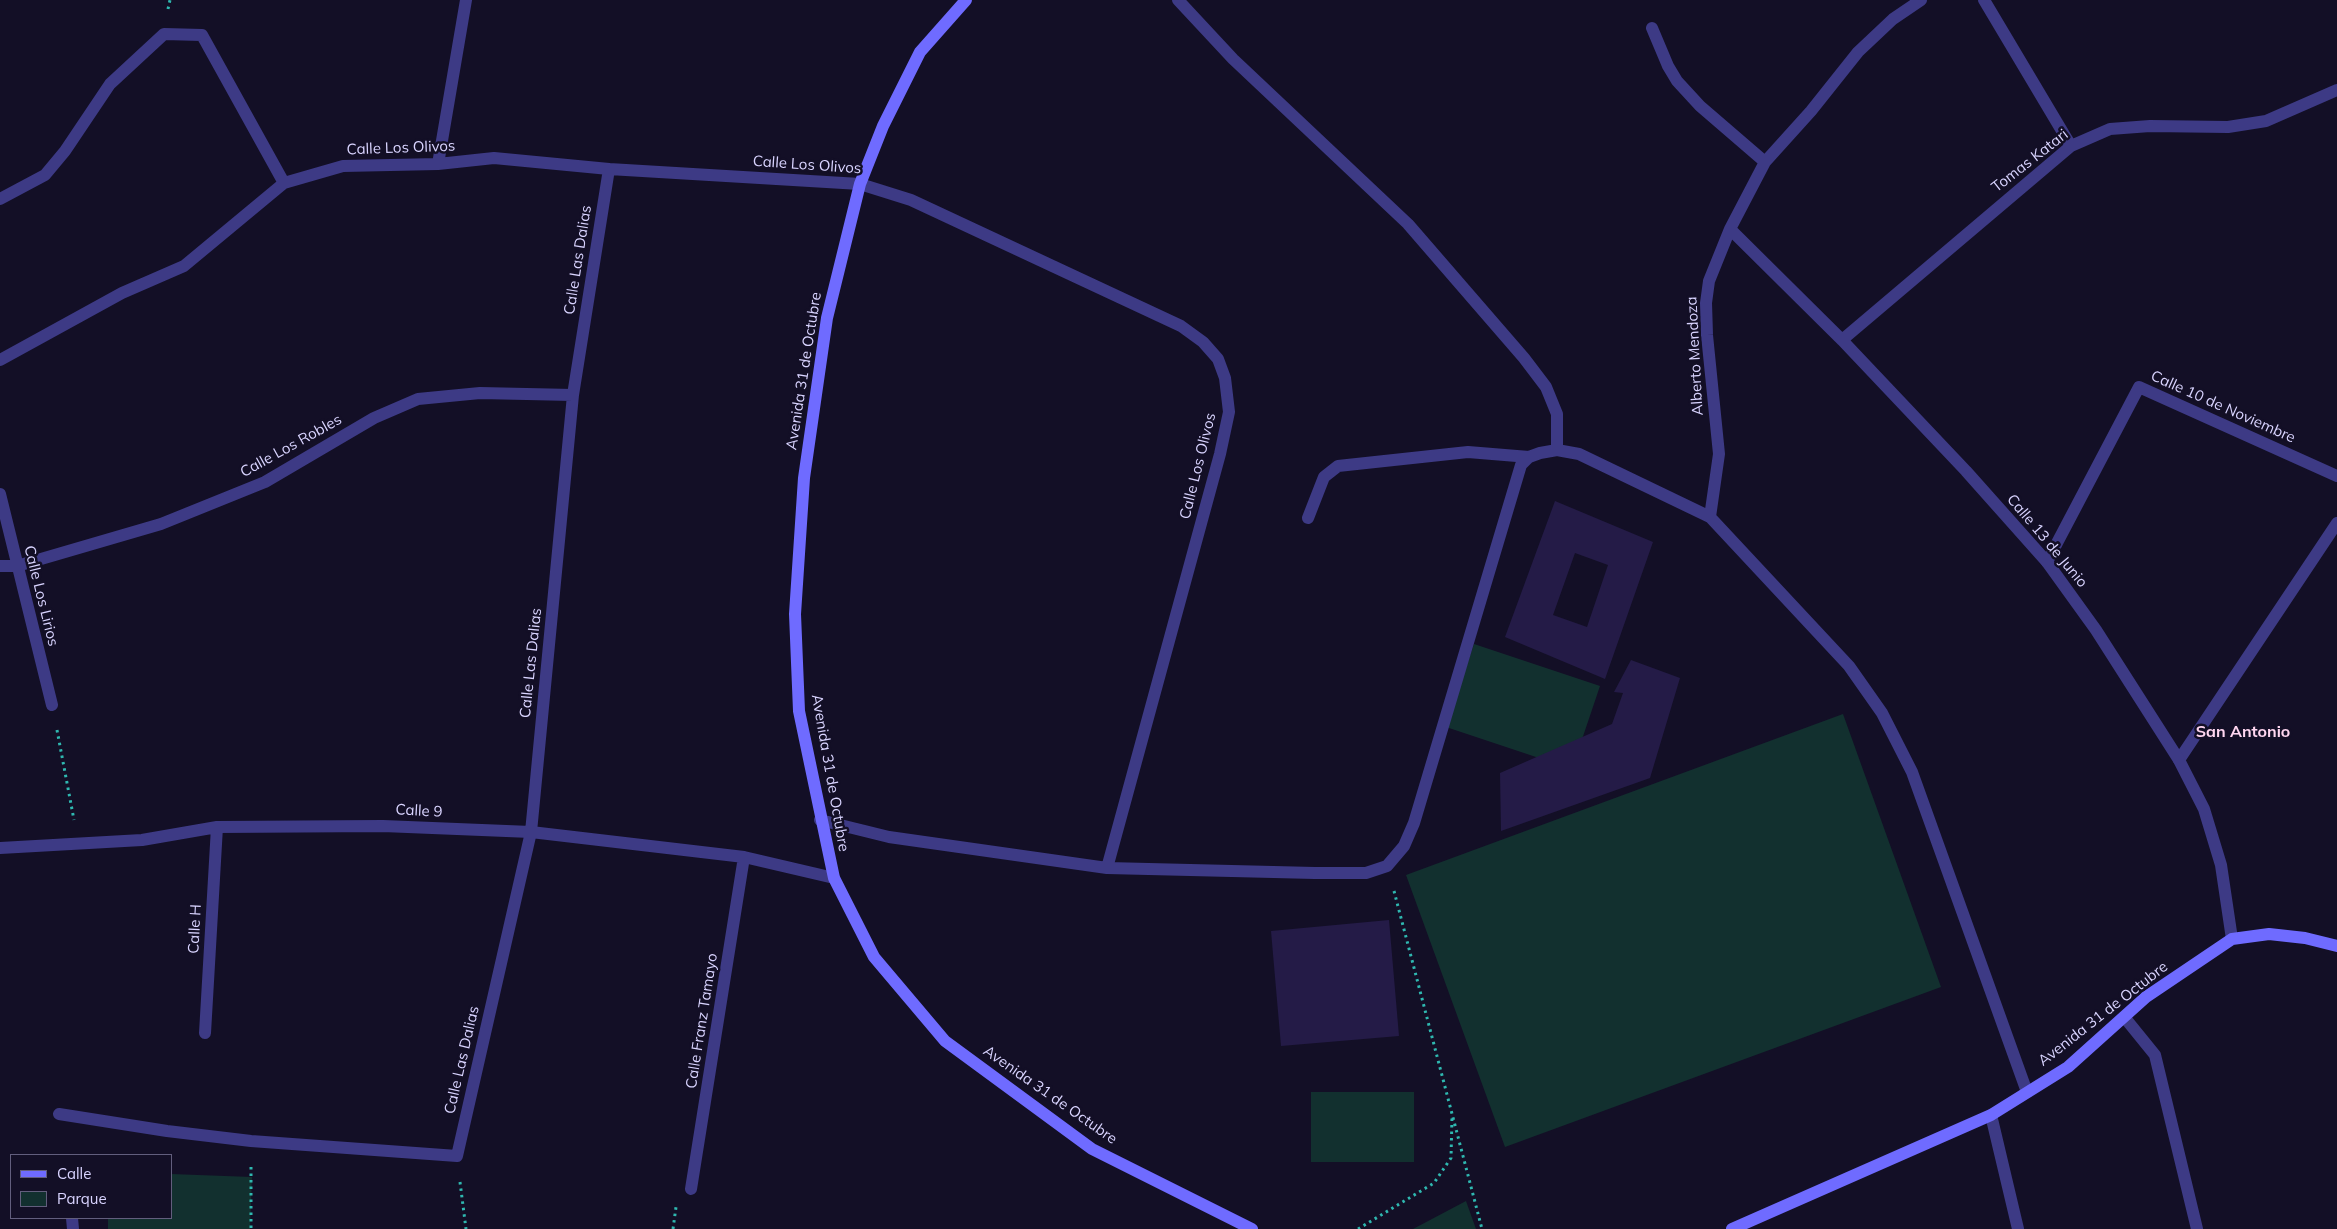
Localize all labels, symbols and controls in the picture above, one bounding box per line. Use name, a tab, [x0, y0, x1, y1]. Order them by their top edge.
street label: Tomas Katari	[1988, 126, 2072, 196]
street label: Calle Los Olivos	[346, 137, 456, 159]
street label: Calle Los Olivos	[752, 152, 862, 178]
street label: Calle Las Dalias	[560, 204, 596, 316]
street label: Avenida 31 de Octubre	[783, 291, 825, 451]
street label: Alberto Mendoza	[1683, 296, 1707, 416]
street label: Calle 10 de Noviembre	[2148, 367, 2298, 447]
street label: Calle Los Robles	[237, 411, 345, 481]
street label: Calle Los Olivos	[1176, 411, 1220, 521]
street label: Calle 13 de Junio	[2003, 491, 2091, 591]
street label: Calle Los Lirios	[20, 544, 62, 648]
street label: Calle Las Dalias	[516, 607, 546, 719]
street label: Avenida 31 de Octubre	[807, 693, 853, 853]
district label: San Antonio	[2196, 722, 2290, 742]
street label: Calle 9	[395, 801, 443, 821]
street label: Calle H	[185, 904, 205, 954]
street label: Calle Franz Tamayo	[682, 952, 722, 1090]
street label: Avenida 31 de Octubre	[2035, 958, 2171, 1070]
street label: Calle Las Dalias	[441, 1004, 483, 1116]
street label: Avenida 31 de Octubre	[980, 1042, 1120, 1148]
legend	[10, 1154, 172, 1219]
text: Calle	[57, 1164, 91, 1183]
text: Parque	[57, 1189, 107, 1208]

